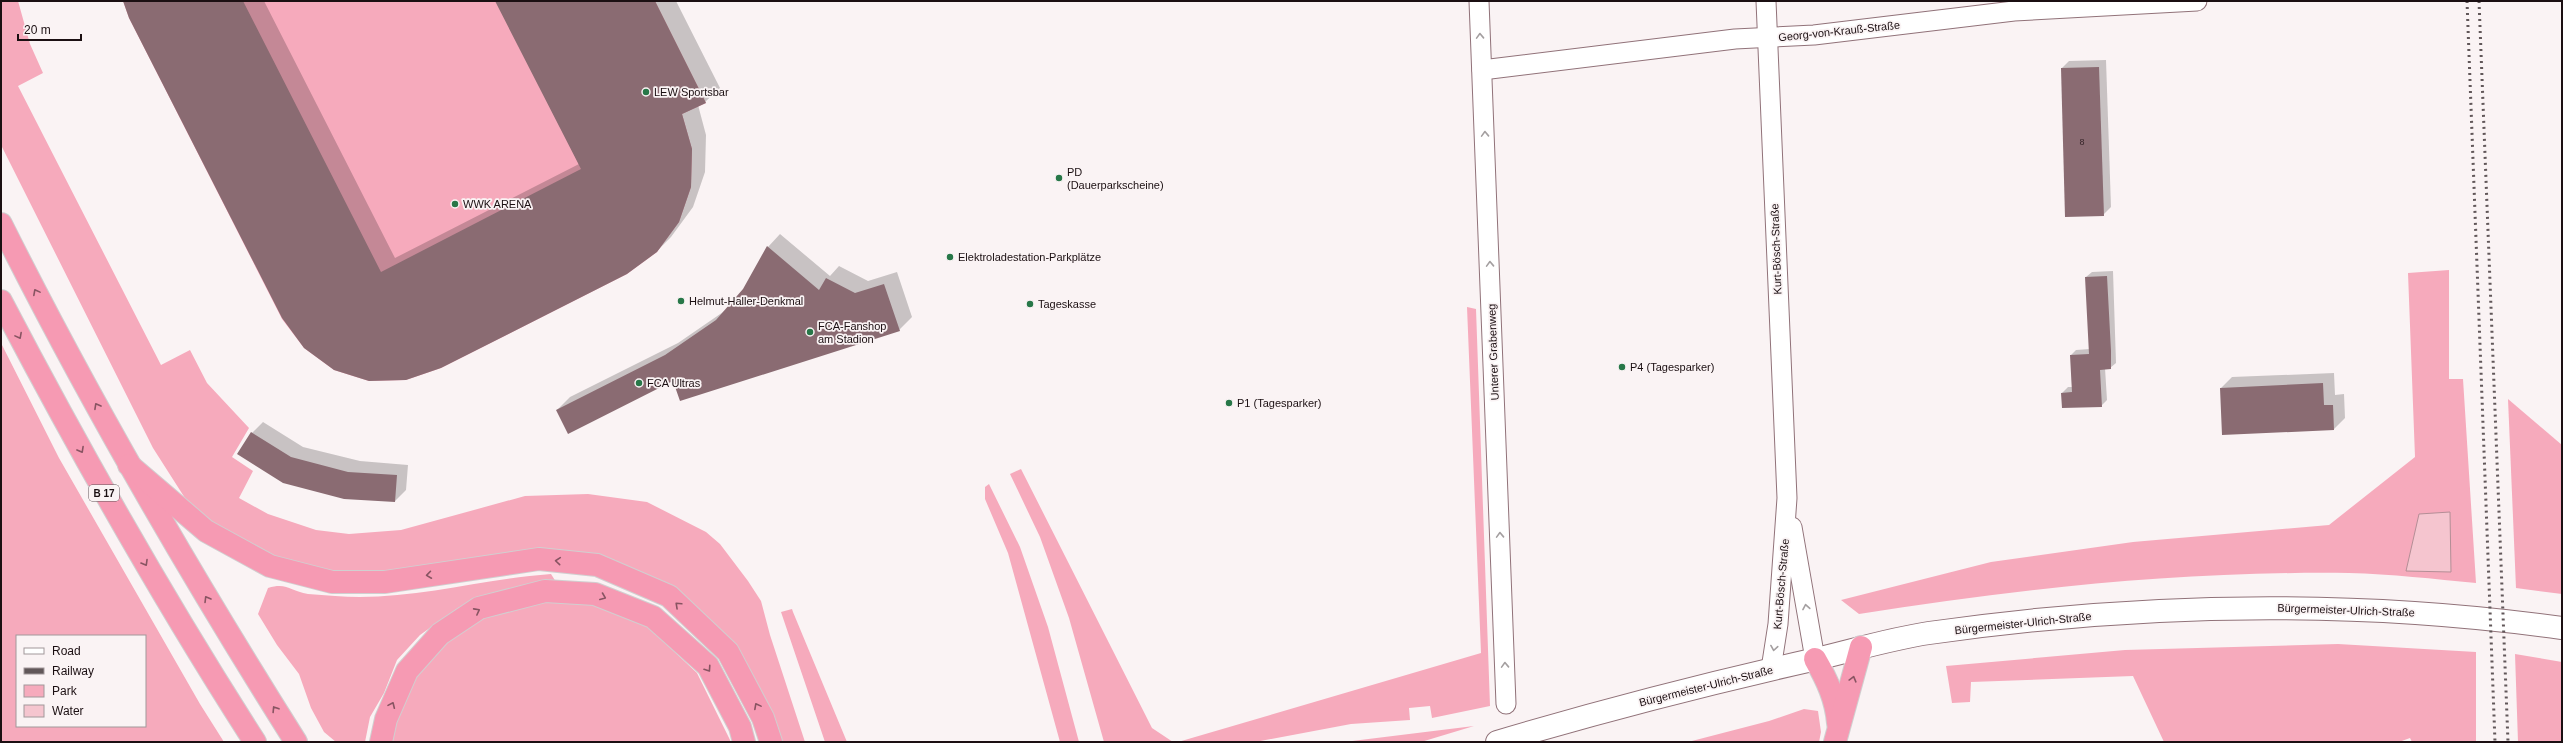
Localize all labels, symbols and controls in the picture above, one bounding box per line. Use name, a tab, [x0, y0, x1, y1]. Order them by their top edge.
scale bar	[18, 16, 81, 42]
street label: Georg-von-Krauß-Straße	[1778, 19, 1900, 43]
text: 20 m	[24, 23, 51, 37]
one-way arrow	[1476, 33, 1485, 39]
place label: LEW Sportsbar	[654, 86, 729, 98]
marker: LEW Sportsbar	[641, 87, 651, 97]
one-way arrow	[1481, 131, 1489, 137]
house number: 8	[2079, 137, 2085, 147]
place label: PD (Dauerparkscheine)	[1067, 166, 1164, 191]
marker: PD (Dauerparkscheine)	[1054, 173, 1064, 183]
place label: WWK ARENA	[463, 198, 532, 210]
marker: WWK ARENA	[450, 199, 460, 209]
street label: Kurt-Bösch-Straße	[1768, 203, 1784, 295]
place label: Elektroladestation-Parkplätze	[958, 251, 1101, 263]
marker: Elektroladestation-Parkplätze	[945, 252, 955, 262]
one-way arrow	[1485, 261, 1494, 267]
one-way arrow	[33, 289, 40, 296]
place label: Helmut-Haller-Denkmal	[689, 295, 803, 307]
marker: Helmut-Haller-Denkmal	[676, 296, 686, 306]
place label: Tageskasse	[1038, 298, 1096, 310]
marker: Tageskasse	[1025, 299, 1035, 309]
street label: Unterer Grabenweg	[1485, 304, 1501, 400]
place label: FCA-Fanshop am Stadion	[818, 320, 886, 345]
marker: FCA-Fanshop am Stadion	[805, 327, 815, 337]
one-way arrow	[14, 332, 22, 339]
place label: P4 (Tagesparker)	[1630, 361, 1714, 373]
marker: P4 (Tagesparker)	[1617, 362, 1627, 372]
place label: FCA Ultras	[647, 377, 701, 389]
marker: FCA Ultras	[634, 378, 644, 388]
place label: P1 (Tagesparker)	[1237, 397, 1321, 409]
marker: P1 (Tagesparker)	[1224, 398, 1234, 408]
one-way arrow	[94, 403, 101, 410]
one-way arrow	[76, 446, 83, 453]
road number: B 17	[89, 485, 119, 501]
one-way arrow	[1496, 532, 1504, 538]
street label: Kurt-Bösch-Straße	[1771, 538, 1791, 630]
one-way arrow	[555, 557, 561, 566]
one-way arrow	[140, 559, 147, 566]
one-way arrow	[426, 570, 432, 579]
one-way arrow	[600, 592, 607, 600]
one-way arrow	[204, 596, 212, 603]
one-way arrow	[675, 602, 683, 609]
street label: Bürgermeister-Ulrich-Straße	[2277, 602, 2415, 618]
one-way arrow	[1802, 604, 1811, 610]
one-way arrow	[473, 608, 480, 616]
street label: Bürgermeister-Ulrich-Straße	[1954, 610, 2092, 636]
legend	[16, 635, 146, 727]
text: Road	[52, 644, 81, 658]
one-way arrow	[1770, 645, 1779, 651]
one-way arrow	[1501, 662, 1509, 668]
text: Railway	[52, 664, 94, 678]
one-way arrow	[703, 664, 710, 671]
street label: Bürgermeister-Ulrich-Straße	[1638, 664, 1774, 708]
one-way arrow	[1848, 676, 1856, 682]
text: Park	[52, 684, 78, 698]
one-way arrow	[388, 702, 396, 709]
one-way arrow	[754, 703, 762, 710]
text: Water	[52, 704, 84, 718]
one-way arrow	[273, 706, 280, 713]

